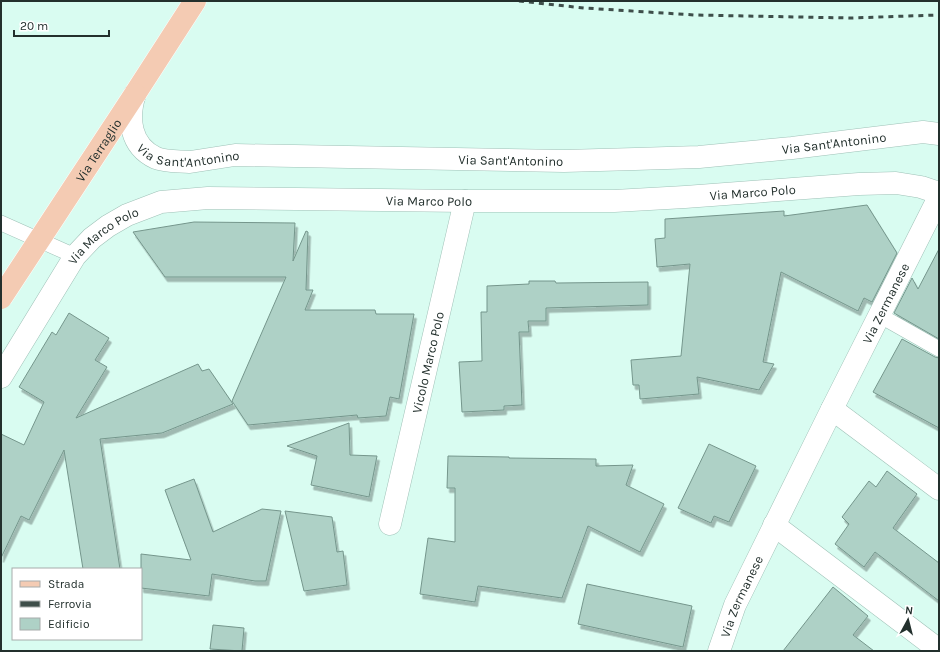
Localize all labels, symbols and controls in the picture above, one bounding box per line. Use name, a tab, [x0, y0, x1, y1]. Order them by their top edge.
scale bar	[14, 12, 109, 38]
text: 20 m	[20, 19, 48, 33]
street label: Via Terraglio	[72, 116, 125, 185]
street label: Via Sant'Antonino	[781, 130, 887, 157]
street label: Via Sant'Antonino	[134, 141, 239, 170]
street label: Via Sant'Antonino	[458, 152, 563, 169]
street label: Via Marco Polo	[709, 182, 796, 203]
street label: Via Marco Polo	[386, 193, 472, 209]
street label: Via Marco Polo	[65, 204, 141, 267]
street label: Via Zermanese	[859, 260, 913, 346]
street label: Vicolo Marco Polo	[409, 310, 447, 415]
street label: Via Zermanese	[717, 553, 766, 639]
legend	[12, 568, 142, 640]
text: Strada	[48, 577, 84, 591]
text: Ferrovia	[48, 597, 92, 611]
north arrow	[888, 600, 928, 640]
text: N	[904, 604, 914, 618]
text: Edificio	[48, 617, 89, 631]

